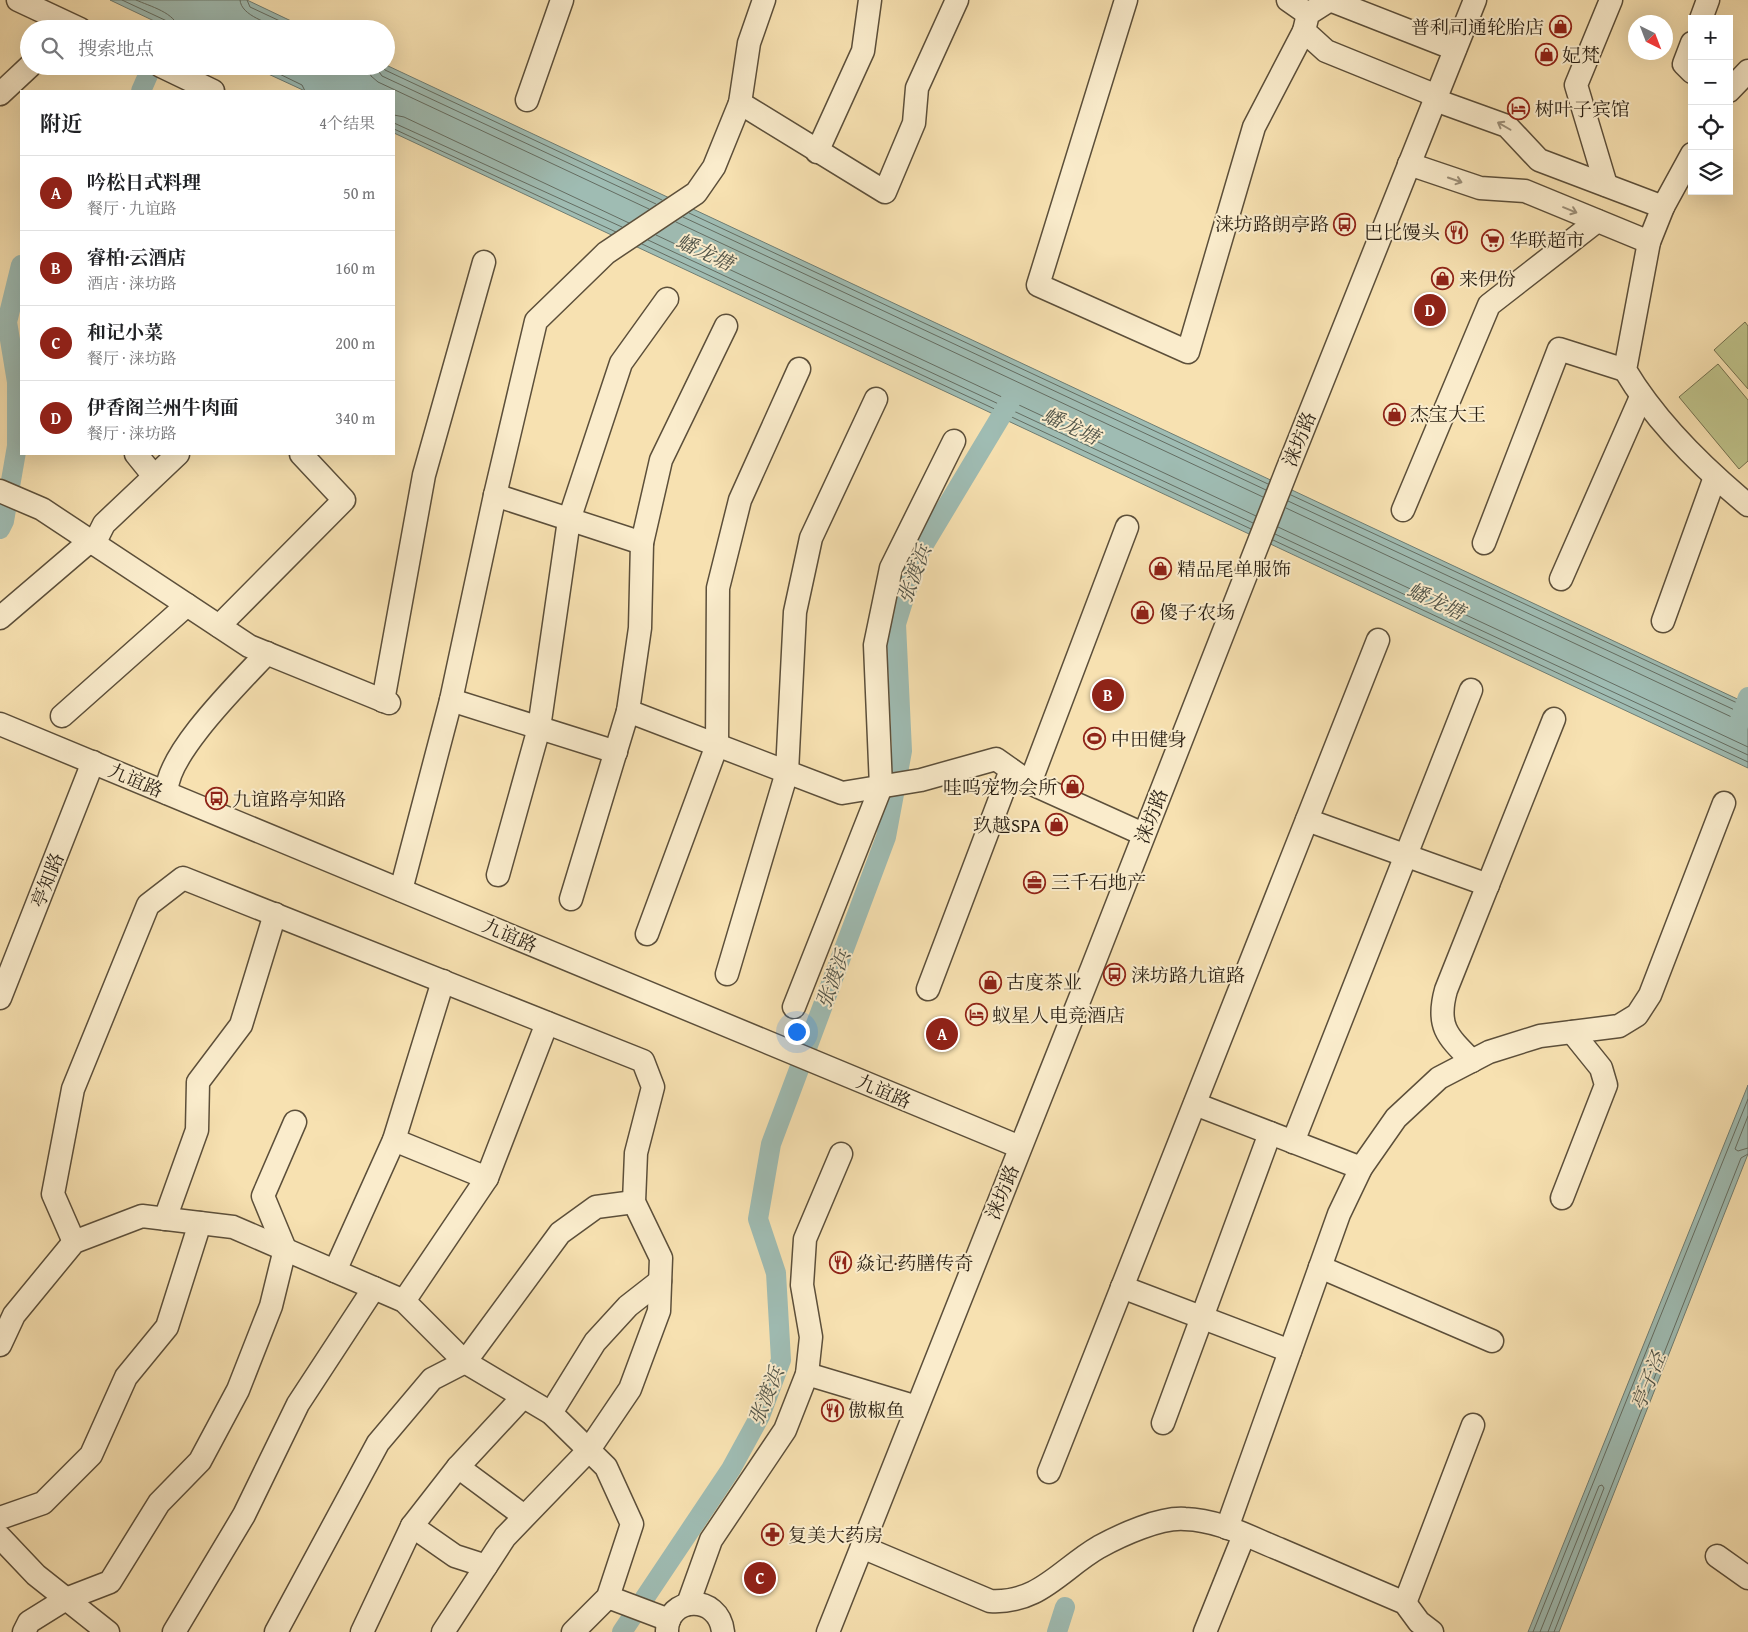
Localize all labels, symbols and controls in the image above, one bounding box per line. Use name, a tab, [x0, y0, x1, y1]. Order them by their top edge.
place label: 普利司通轮胎店	[1411, 13, 1544, 41]
shop icon: 普利司通轮胎店	[1548, 15, 1572, 39]
north arrow	[1628, 15, 1673, 60]
map controls	[1688, 15, 1733, 195]
button: +	[1688, 15, 1733, 60]
search box	[20, 20, 395, 75]
icon: search	[38, 34, 66, 62]
text: 搜索地点	[78, 34, 154, 62]
place label: 妃梵	[1562, 41, 1600, 69]
shop icon: 妃梵	[1534, 43, 1558, 67]
button: −	[1688, 60, 1733, 105]
place label: 树叶子宾馆	[1535, 95, 1630, 123]
hotel icon: 树叶子宾馆	[1507, 97, 1531, 121]
button: locate	[1688, 105, 1733, 150]
text: 附近	[40, 108, 82, 139]
text: 4个结果	[319, 111, 375, 135]
one-way arrow	[1498, 121, 1512, 131]
button: layers	[1688, 150, 1733, 195]
text: 吟松日式料理	[87, 168, 201, 196]
one-way arrow	[1447, 176, 1463, 185]
text: A	[51, 181, 61, 205]
text: 50 m	[343, 181, 375, 205]
text: 餐厅 · 九谊路	[87, 196, 177, 220]
one-way arrow	[1563, 206, 1578, 215]
place label: 涞坊路朗亭路	[1215, 210, 1329, 238]
bus stop icon: 涞坊路朗亭路	[1333, 212, 1357, 236]
place label: 巴比馒头	[1364, 218, 1440, 246]
restaurant icon: 巴比馒头	[1444, 220, 1468, 244]
water label: 蟠龙塘	[672, 226, 741, 279]
place label: 华联超市	[1509, 226, 1585, 254]
supermarket icon: 华联超市	[1481, 228, 1505, 252]
text: 睿柏·云酒店	[87, 243, 186, 271]
text: B	[51, 256, 61, 280]
text: 160 m	[335, 256, 375, 280]
place label: 来伊份	[1459, 265, 1516, 293]
shop icon: 来伊份	[1431, 267, 1455, 291]
text: 酒店 · 涞坊路	[87, 271, 177, 295]
pin: D	[1414, 291, 1446, 329]
text: 和记小菜	[87, 318, 163, 346]
text: C	[51, 331, 61, 355]
text: 200 m	[335, 331, 375, 355]
text: 餐厅 · 涞坊路	[87, 346, 177, 370]
text: 伊香阁兰州牛肉面	[87, 393, 239, 421]
water label: 蟠龙塘	[1038, 400, 1107, 453]
place label: 杰宝大王	[1410, 400, 1486, 428]
shop icon: 杰宝大王	[1382, 402, 1406, 426]
text: D	[51, 406, 61, 430]
text: 340 m	[335, 406, 375, 430]
street label: 涞坊路	[1275, 407, 1323, 471]
text: 餐厅 · 涞坊路	[87, 421, 177, 445]
water label: 张渡浜	[889, 539, 939, 607]
place label: 精品尾单服饰	[1177, 555, 1291, 583]
shop icon: 精品尾单服饰	[1149, 557, 1173, 581]
water label: 蟠龙塘	[1403, 575, 1472, 628]
place label: 傻子农场	[1159, 598, 1235, 626]
shop icon: 傻子农场	[1131, 600, 1155, 624]
pin: B	[1092, 676, 1124, 714]
place label: 中田健身	[1111, 725, 1187, 753]
sports icon: 中田健身	[1083, 727, 1107, 751]
street label: 九谊路	[104, 756, 168, 804]
place label: 哇呜宠物会所	[943, 773, 1057, 801]
shop icon: 哇呜宠物会所	[1061, 775, 1085, 799]
street label: 涞坊路	[1128, 784, 1174, 848]
place label: 九谊路亭知路	[232, 785, 346, 813]
bus stop icon: 九谊路亭知路	[204, 787, 228, 811]
place label: 玖越SPA	[973, 811, 1041, 839]
shop icon: 玖越SPA	[1045, 813, 1069, 837]
street label: 亭知路	[23, 848, 71, 912]
place label: 三千石地产	[1051, 868, 1146, 896]
office icon: 三千石地产	[1023, 870, 1047, 894]
street label: 九谊路	[478, 911, 542, 959]
water label: 张渡浜	[808, 944, 858, 1012]
place label: 涞坊路九谊路	[1131, 961, 1245, 989]
bus stop icon: 涞坊路九谊路	[1103, 963, 1127, 987]
place label: 古度茶业	[1006, 968, 1082, 996]
shop icon: 古度茶业	[978, 970, 1002, 994]
place label: 蚁星人电竞酒店	[992, 1001, 1125, 1029]
hotel icon: 蚁星人电竞酒店	[964, 1003, 988, 1027]
pin: A	[926, 1015, 958, 1053]
your location	[784, 1019, 810, 1045]
street label: 九谊路	[852, 1067, 916, 1115]
street label: 涞坊路	[978, 1160, 1026, 1224]
place label: 焱记·药膳传奇	[856, 1249, 973, 1277]
restaurant icon: 焱记·药膳传奇	[828, 1251, 852, 1275]
water label: 亭子泾	[1623, 1346, 1673, 1414]
water label: 张渡浜	[741, 1361, 791, 1429]
place label: 傲椒鱼	[848, 1396, 905, 1424]
restaurant icon: 傲椒鱼	[820, 1398, 844, 1422]
place label: 复美大药房	[788, 1521, 883, 1549]
pharmacy icon: 复美大药房	[760, 1523, 784, 1547]
pin: C	[744, 1559, 776, 1597]

